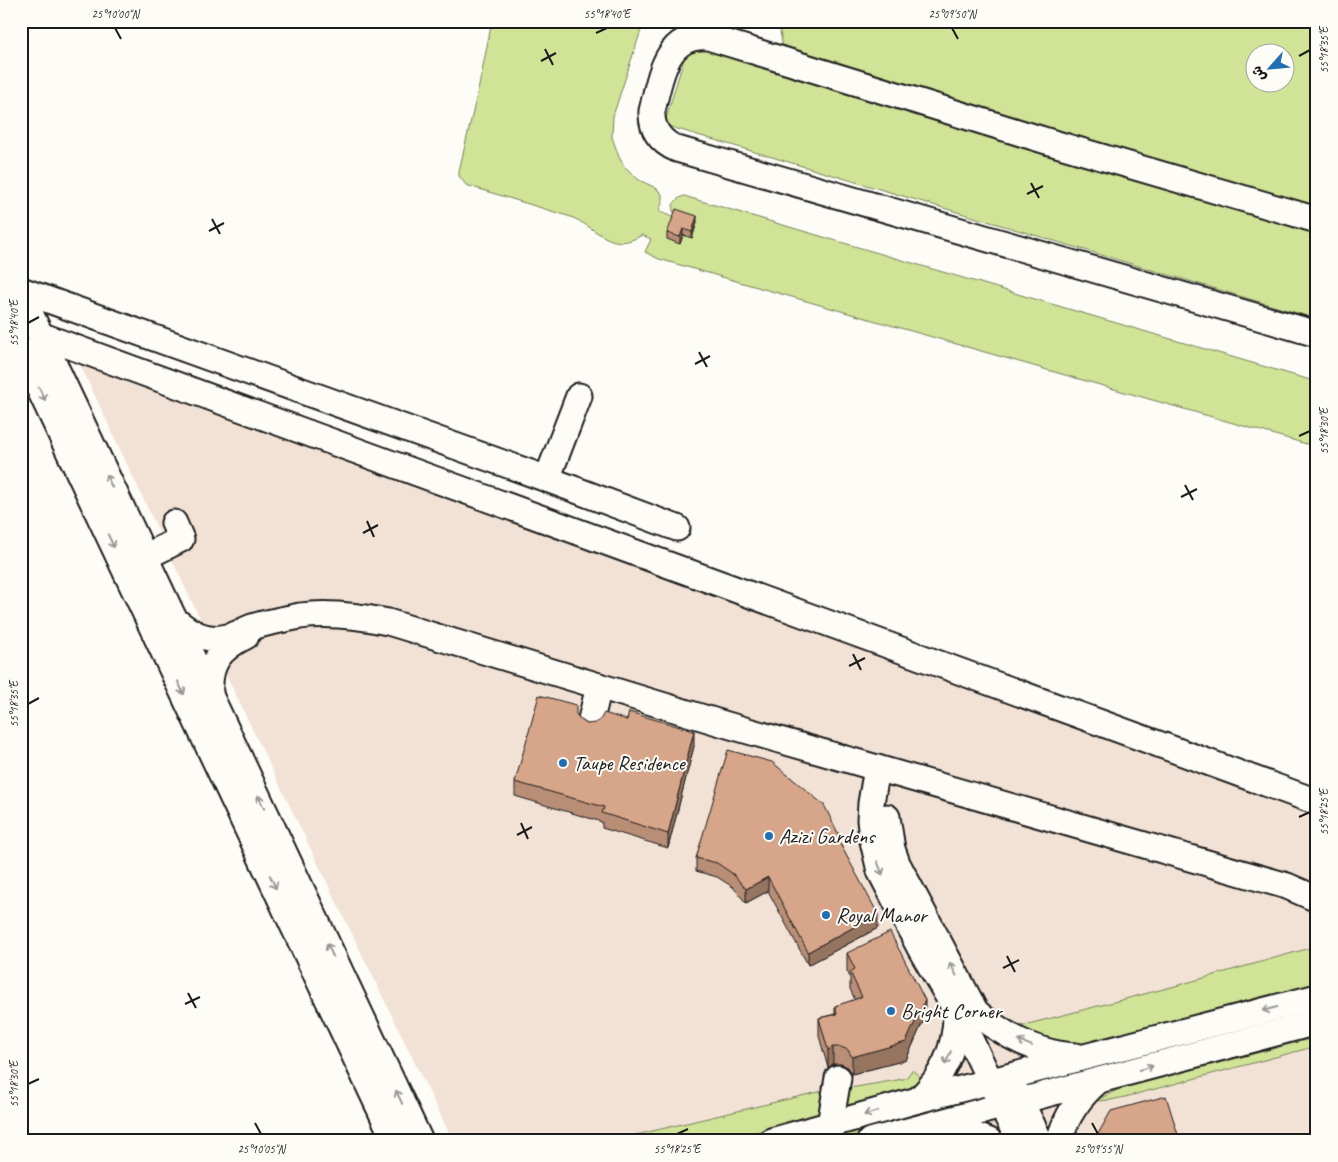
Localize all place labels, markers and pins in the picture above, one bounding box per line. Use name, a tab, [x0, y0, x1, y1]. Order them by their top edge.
place label: Taupe Residence	[573, 750, 687, 776]
marker: Taupe Residence	[557, 757, 569, 769]
place label: Azizi Gardens	[779, 823, 876, 849]
marker: Azizi Gardens	[763, 830, 775, 842]
place label: Royal Manor	[836, 902, 929, 928]
marker: Royal Manor	[820, 909, 832, 921]
place label: Bright Corner	[901, 998, 1004, 1024]
marker: Bright Corner	[885, 1005, 897, 1017]

